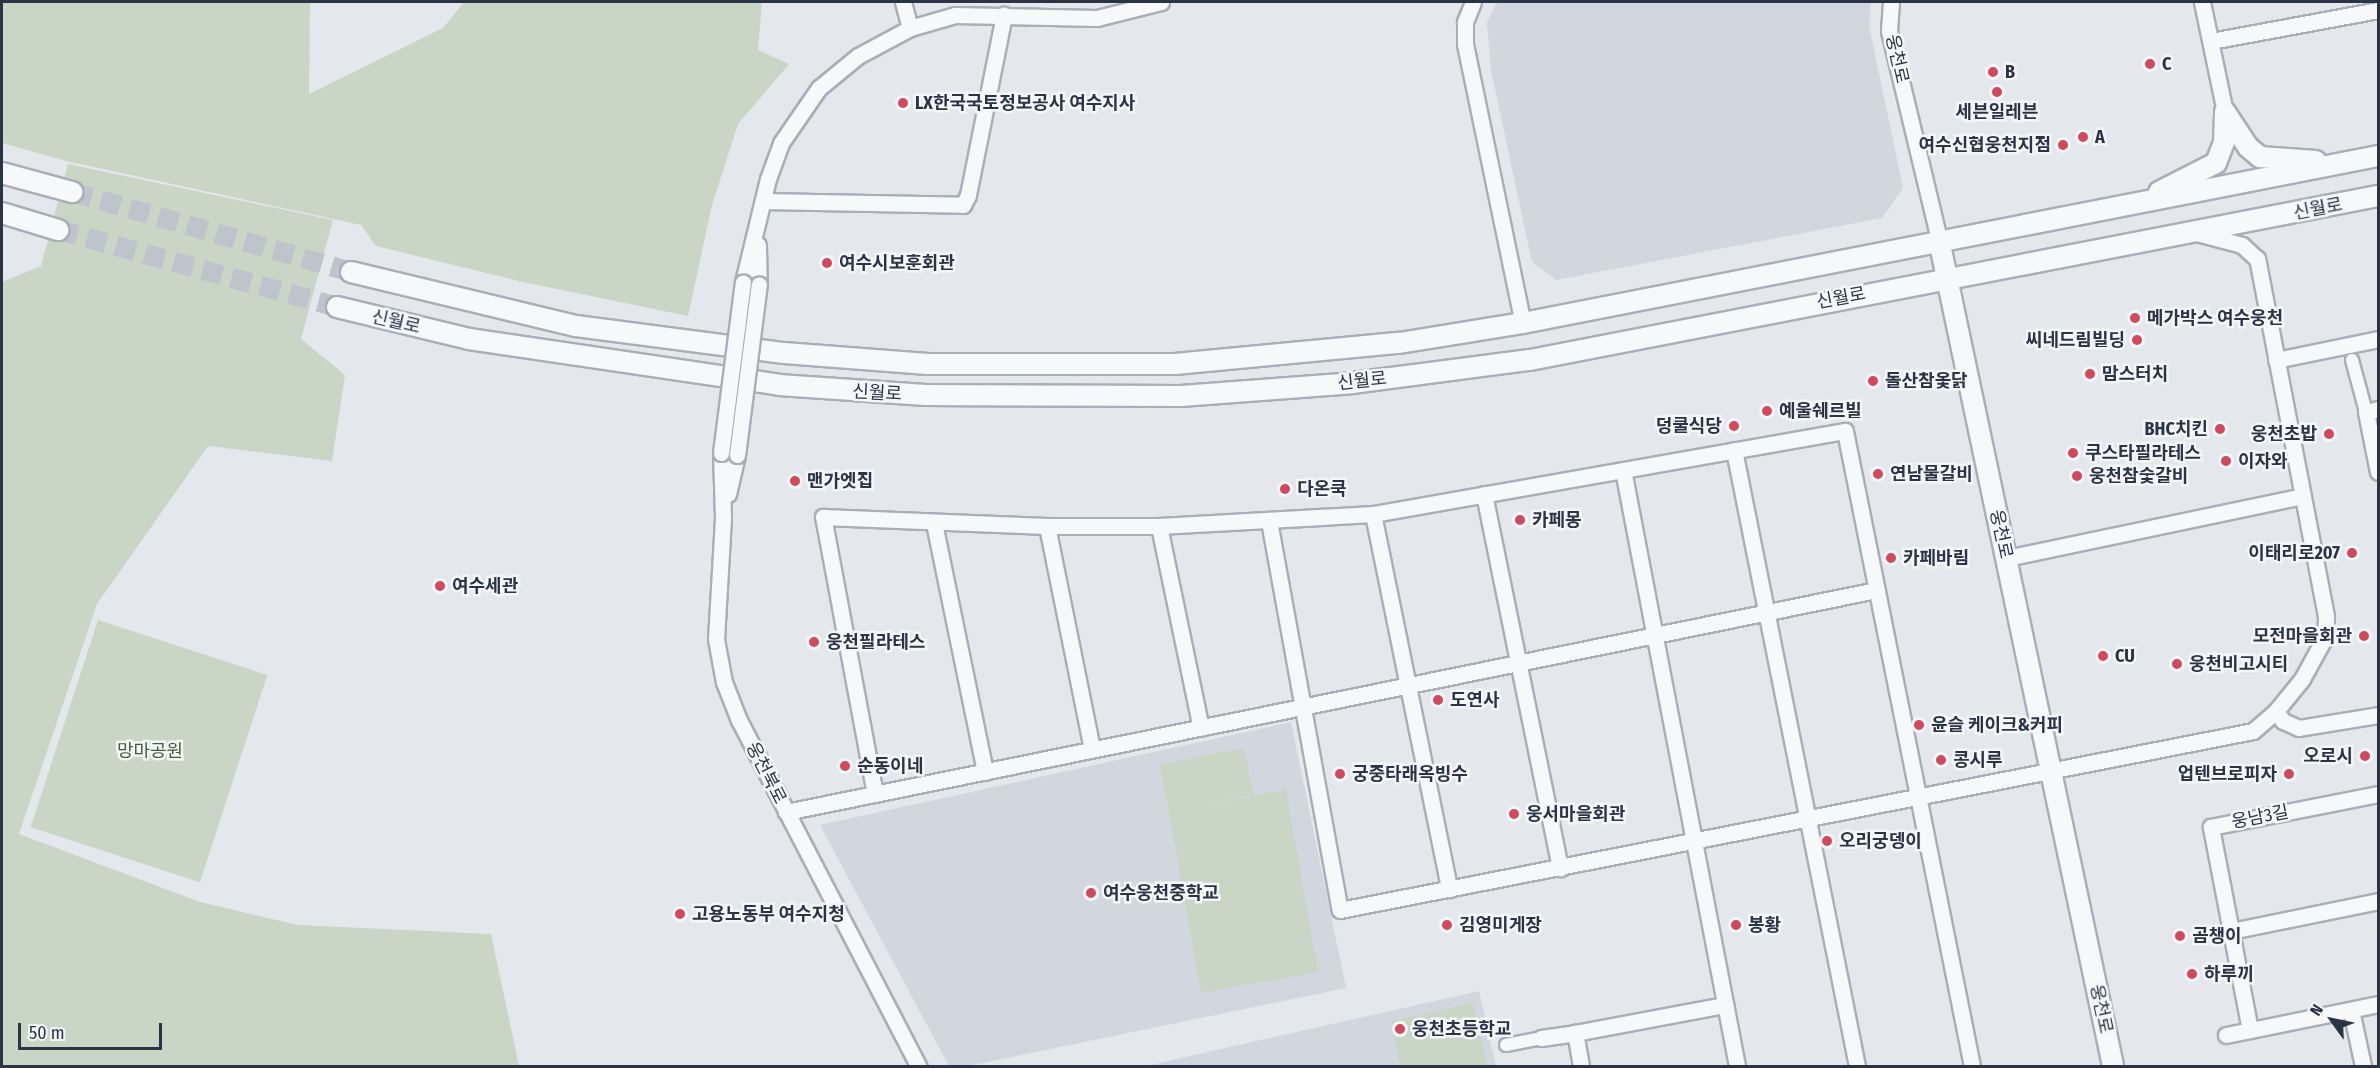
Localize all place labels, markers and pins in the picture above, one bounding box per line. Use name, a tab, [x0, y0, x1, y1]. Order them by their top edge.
place label: C	[2162, 53, 2171, 75]
marker: C	[2143, 57, 2157, 71]
place label: B	[2005, 61, 2015, 83]
marker: B	[1986, 65, 2000, 79]
marker: 세븐일레븐	[1990, 85, 2004, 99]
place label: LX한국국토정보공사 여수지사	[915, 92, 1135, 114]
marker: LX한국국토정보공사 여수지사	[896, 96, 910, 110]
place label: 세븐일레븐	[1956, 101, 2038, 123]
place label: A	[2095, 126, 2105, 148]
marker: A	[2076, 130, 2090, 144]
place label: 여수신협웅천지점	[1919, 134, 2051, 156]
marker: 여수신협웅천지점	[2056, 138, 2070, 152]
place label: 여수시보훈회관	[839, 252, 955, 274]
marker: 여수시보훈회관	[820, 256, 834, 270]
place label: 메가박스 여수웅천	[2147, 307, 2283, 329]
marker: 메가박스 여수웅천	[2128, 311, 2142, 325]
place label: 씨네드림빌딩	[2026, 329, 2125, 351]
marker: 씨네드림빌딩	[2130, 333, 2144, 347]
place label: 맘스터치	[2102, 363, 2168, 385]
marker: 맘스터치	[2083, 367, 2097, 381]
place label: 돌산참옻닭	[1885, 370, 1968, 392]
marker: 돌산참옻닭	[1866, 374, 1880, 388]
place label: 예울쉐르빌	[1779, 400, 1862, 422]
marker: 예울쉐르빌	[1760, 404, 1774, 418]
place label: 덩쿨식당	[1656, 415, 1722, 437]
place label: BHC치킨	[2145, 418, 2208, 440]
marker: 덩쿨식당	[1727, 419, 1741, 433]
marker: BHC치킨	[2213, 422, 2227, 436]
place label: 웅천초밥	[2251, 423, 2317, 445]
marker: 웅천초밥	[2322, 427, 2336, 441]
place label: 쿠스타필라테스	[2085, 442, 2201, 464]
marker: 쿠스타필라테스	[2066, 446, 2080, 460]
place label: 이자와	[2238, 450, 2288, 472]
marker: 이자와	[2219, 454, 2233, 468]
place label: 연남물갈비	[1890, 463, 1973, 485]
place label: 웅천참숯갈비	[2089, 465, 2188, 487]
marker: 연남물갈비	[1871, 467, 1885, 481]
marker: 웅천참숯갈비	[2070, 469, 2084, 483]
place label: 맨가엣집	[807, 470, 873, 492]
marker: 맨가엣집	[788, 474, 802, 488]
place label: 다온쿡	[1297, 478, 1347, 500]
marker: 다온쿡	[1278, 482, 1292, 496]
place label: 카페몽	[1532, 509, 1582, 531]
marker: 카페몽	[1513, 513, 1527, 527]
place label: 이태리로207	[2248, 542, 2340, 564]
marker: 이태리로207	[2345, 546, 2359, 560]
place label: 카페바림	[1903, 547, 1969, 569]
marker: 카페바림	[1884, 551, 1898, 565]
place label: 여수세관	[452, 575, 518, 597]
marker: 여수세관	[433, 579, 447, 593]
place label: 모전마을회관	[2253, 625, 2352, 647]
marker: 모전마을회관	[2357, 629, 2371, 643]
place label: 웅천필라테스	[826, 631, 925, 653]
marker: 웅천필라테스	[807, 635, 821, 649]
place label: CU	[2115, 645, 2135, 667]
marker: CU	[2096, 649, 2110, 663]
place label: 웅천비고시티	[2189, 653, 2288, 675]
marker: 웅천비고시티	[2170, 657, 2184, 671]
place label: 도연사	[1450, 689, 1500, 711]
marker: 도연사	[1431, 693, 1445, 707]
place label: 윤슬 케이크&커피	[1931, 714, 2063, 736]
marker: 윤슬 케이크&커피	[1912, 718, 1926, 732]
place label: 오로시	[2303, 745, 2353, 767]
place label: 콩시루	[1953, 749, 2003, 771]
marker: 오로시	[2358, 749, 2372, 763]
marker: 콩시루	[1934, 753, 1948, 767]
place label: 순동이네	[857, 755, 923, 777]
marker: 순동이네	[838, 759, 852, 773]
place label: 궁중타래옥빙수	[1352, 763, 1468, 785]
place label: 업텐브로피자	[2178, 763, 2277, 785]
marker: 궁중타래옥빙수	[1333, 767, 1347, 781]
marker: 업텐브로피자	[2282, 767, 2296, 781]
place label: 웅서마을회관	[1526, 803, 1625, 825]
marker: 웅서마을회관	[1507, 807, 1521, 821]
place label: 오리궁뎅이	[1839, 830, 1922, 852]
marker: 오리궁뎅이	[1820, 834, 1834, 848]
place label: 여수웅천중학교	[1103, 882, 1219, 904]
marker: 여수웅천중학교	[1084, 886, 1098, 900]
place label: 고용노동부 여수지청	[692, 903, 845, 925]
marker: 고용노동부 여수지청	[673, 907, 687, 921]
place label: 김영미게장	[1459, 914, 1542, 936]
place label: 봉황	[1748, 914, 1781, 936]
marker: 김영미게장	[1440, 918, 1454, 932]
marker: 봉황	[1729, 918, 1743, 932]
place label: 곰챙이	[2192, 925, 2242, 947]
marker: 곰챙이	[2173, 929, 2187, 943]
place label: 하루끼	[2204, 963, 2254, 985]
marker: 하루끼	[2185, 967, 2199, 981]
place label: 웅천초등학교	[1412, 1018, 1511, 1040]
marker: 웅천초등학교	[1393, 1022, 1407, 1036]

